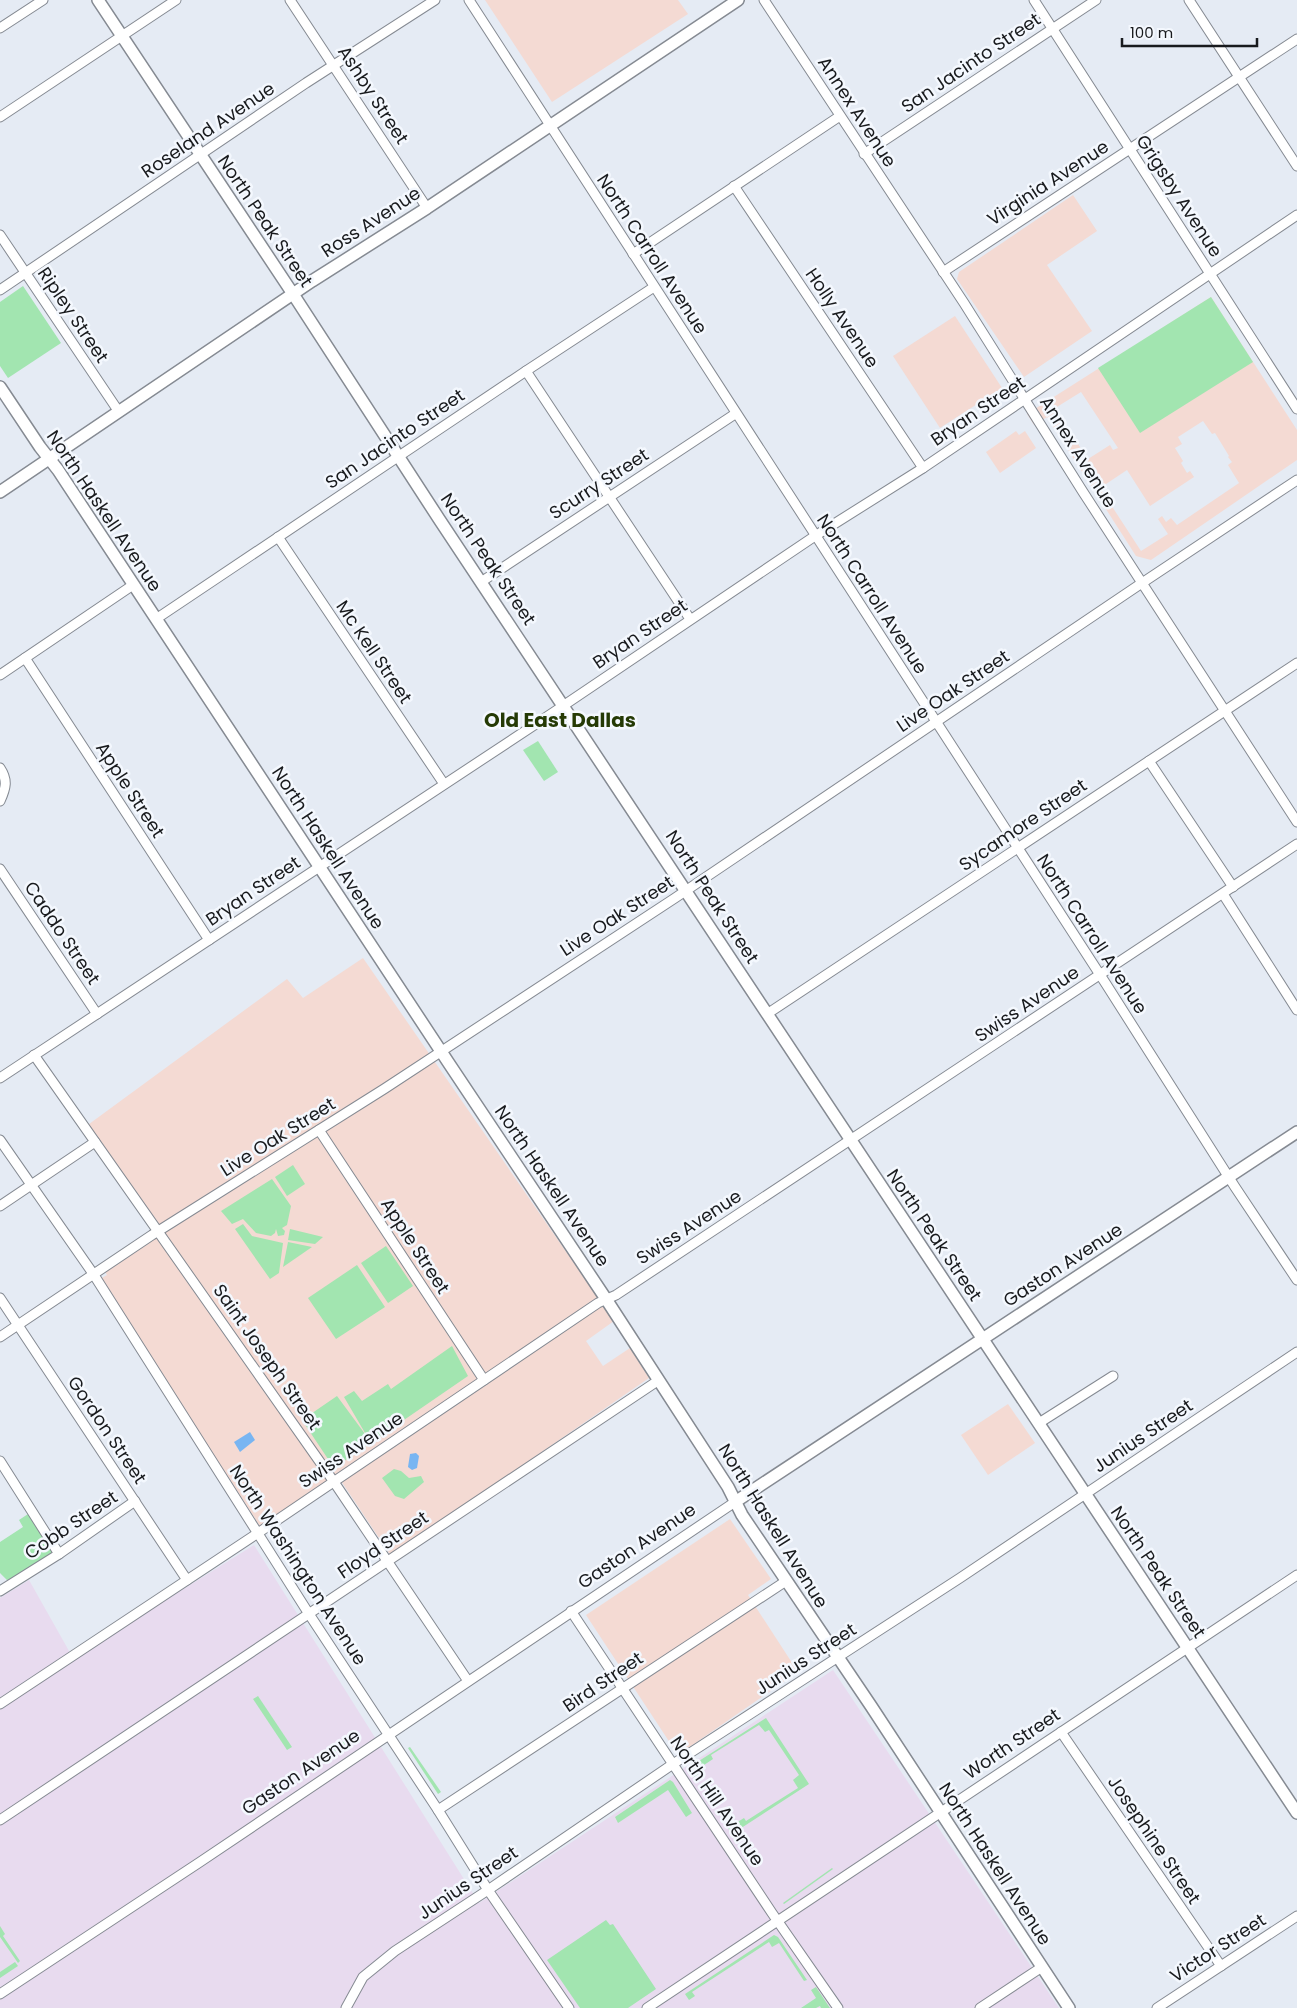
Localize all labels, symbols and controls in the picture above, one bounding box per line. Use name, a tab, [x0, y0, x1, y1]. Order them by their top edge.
street label: San Jacinto Street	[896, 7, 1045, 119]
scale bar	[1122, 15, 1257, 47]
text: 100 m	[1130, 22, 1173, 43]
street label: Ashby Street	[332, 41, 415, 149]
street label: Annex Avenue	[812, 52, 903, 172]
street label: Roseland Avenue	[136, 76, 279, 183]
street label: Grigsby Avenue	[1130, 130, 1228, 262]
street label: Virginia Avenue	[982, 134, 1113, 231]
street label: North Peak Street	[212, 150, 319, 292]
street label: North Carroll Avenue	[591, 169, 714, 339]
street label: Ross Avenue	[316, 180, 425, 263]
street label: Ripley Street	[32, 262, 115, 368]
street label: Holly Avenue	[800, 263, 885, 373]
street label: Bryan Street	[926, 370, 1030, 451]
street label: San Jacinto Street	[320, 383, 469, 495]
street label: Annex Avenue	[1034, 391, 1123, 512]
street label: North Haskell Avenue	[41, 425, 168, 596]
street label: Scurry Street	[544, 442, 653, 525]
street label: North Peak Street	[435, 488, 542, 630]
street label: North Carroll Avenue	[811, 509, 934, 679]
street label: Bryan Street	[588, 593, 692, 674]
street label: Mc Kell Street	[331, 595, 418, 708]
street label: Live Oak Street	[891, 643, 1014, 738]
district label: Old East Dallas	[484, 706, 636, 734]
street label: Apple Street	[90, 737, 171, 842]
street label: North Haskell Avenue	[266, 761, 390, 934]
street label: Sycamore Street	[954, 772, 1092, 877]
street label: North Peak Street	[660, 825, 765, 968]
street label: North Carroll Avenue	[1031, 849, 1154, 1019]
street label: Bryan Street	[201, 850, 305, 931]
street label: Live Oak Street	[555, 869, 679, 962]
street label: Caddo Street	[19, 876, 106, 989]
street label: Swiss Avenue	[970, 959, 1084, 1048]
street label: Live Oak Street	[215, 1091, 340, 1182]
street label: North Haskell Avenue	[489, 1100, 616, 1271]
street label: North Peak Street	[881, 1164, 988, 1306]
street label: Swiss Avenue	[631, 1183, 746, 1270]
street label: Apple Street	[375, 1193, 456, 1298]
street label: Gaston Avenue	[998, 1217, 1127, 1313]
street label: Saint Joseph Street	[208, 1279, 327, 1435]
street label: Gordon Street	[62, 1371, 153, 1489]
street label: Junius Street	[1088, 1393, 1198, 1478]
street label: Swiss Avenue	[294, 1405, 408, 1494]
street label: North Haskell Avenue	[713, 1439, 834, 1613]
street label: North Washington Avenue	[224, 1460, 373, 1670]
street label: Cobb Street	[19, 1484, 122, 1565]
street label: Gaston Avenue	[573, 1497, 701, 1594]
street label: North Peak Street	[1105, 1501, 1212, 1643]
street label: Floyd Street	[332, 1505, 433, 1584]
street label: Junius Street	[751, 1617, 861, 1700]
street label: Bird Street	[558, 1646, 648, 1718]
street label: Worth Street	[959, 1702, 1065, 1785]
street label: Gaston Avenue	[237, 1723, 365, 1820]
street label: North Hill Avenue	[665, 1731, 770, 1871]
street label: Josephine Street	[1102, 1771, 1207, 1909]
street label: North Haskell Avenue	[933, 1777, 1057, 1950]
street label: Junius Street	[413, 1840, 523, 1925]
street label: Victor Street	[1165, 1907, 1271, 1988]

